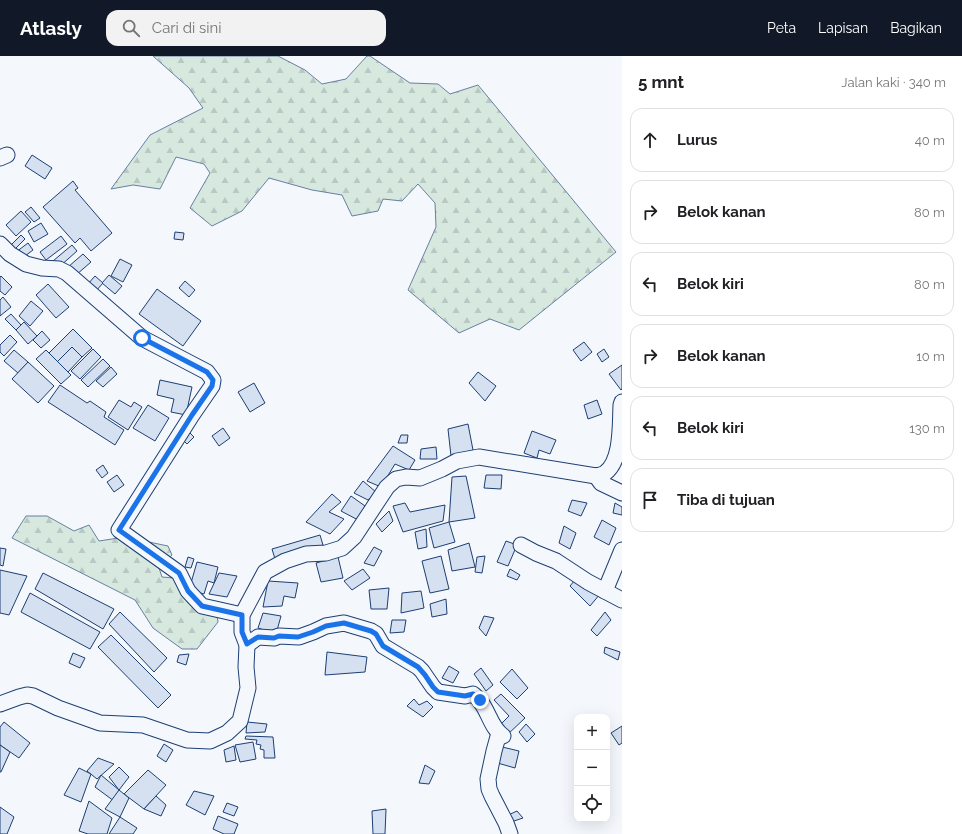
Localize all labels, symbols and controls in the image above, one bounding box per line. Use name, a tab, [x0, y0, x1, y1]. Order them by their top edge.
search box	[106, 10, 386, 46]
text: Atlasly	[20, 17, 82, 39]
icon: search	[120, 17, 142, 39]
text: Cari di sini	[152, 19, 222, 37]
text: Peta	[767, 20, 796, 36]
text: Lapisan	[818, 20, 868, 36]
text: Bagikan	[890, 20, 942, 36]
text: 5 mnt	[638, 72, 684, 92]
text: Jalan kaki · 340 m	[841, 75, 946, 90]
icon: ahead	[639, 129, 661, 151]
text: Lurus	[677, 131, 718, 149]
text: 40 m	[915, 133, 945, 148]
icon: right	[639, 201, 661, 223]
text: Belok kanan	[677, 203, 766, 221]
text: 80 m	[914, 205, 945, 220]
icon: left	[639, 273, 661, 295]
text: Belok kiri	[677, 275, 744, 293]
text: 80 m	[914, 277, 945, 292]
route start	[133, 329, 151, 347]
icon: right	[639, 345, 661, 367]
text: Belok kanan	[677, 347, 766, 365]
text: 10 m	[916, 349, 945, 364]
icon: left	[639, 417, 661, 439]
text: Belok kiri	[677, 419, 744, 437]
text: 130 m	[909, 421, 945, 436]
icon: arrive	[639, 489, 661, 511]
text: Tiba di tujuan	[677, 491, 775, 509]
route end	[471, 691, 489, 709]
map controls	[574, 714, 610, 822]
button: +	[574, 714, 610, 750]
button: −	[574, 750, 610, 786]
button: locate	[574, 786, 610, 822]

